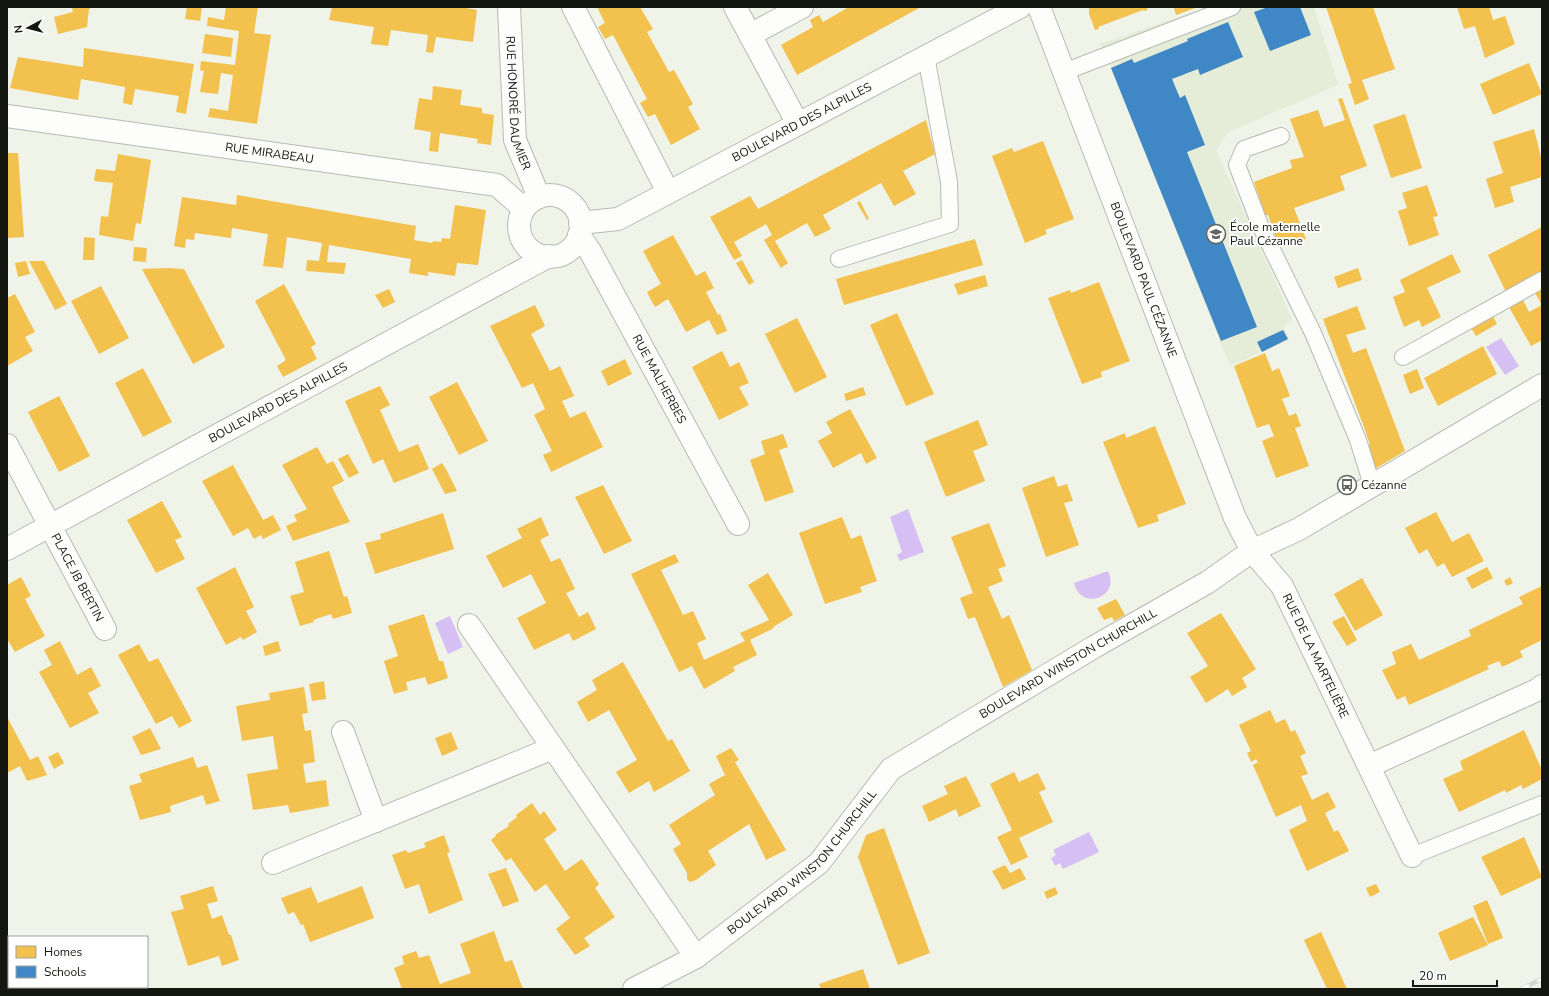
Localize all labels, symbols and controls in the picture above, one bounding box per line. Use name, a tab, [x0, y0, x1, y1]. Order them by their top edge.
north arrow	[8, 8, 48, 48]
text: N	[11, 24, 27, 34]
street label: RUE HONORÉ DAUMIER	[502, 36, 535, 173]
street label: BOULEVARD DES ALPILLES	[729, 79, 874, 165]
street label: RUE MIRABEAU	[224, 139, 315, 167]
street label: BOULEVARD PAUL CÉZANNE	[1106, 200, 1181, 360]
place label: École maternelle Paul Cézanne	[1230, 219, 1320, 249]
school or university icon: École maternelle Paul Cézanne	[1205, 223, 1227, 245]
street label: RUE MALHERBES	[629, 332, 690, 426]
street label: BOULEVARD DES ALPILLES	[206, 359, 350, 447]
bus stop icon: Cézanne	[1336, 474, 1358, 496]
place label: Cézanne	[1361, 477, 1407, 493]
street label: PLACE JB BERTIN	[47, 530, 108, 624]
street label: RUE DE LA MARTELIÈRE	[1279, 591, 1352, 721]
street label: BOULEVARD WINSTON CHURCHILL	[976, 605, 1160, 722]
street label: BOULEVARD WINSTON CHURCHILL	[724, 786, 880, 938]
legend	[8, 936, 148, 988]
text: Homes	[44, 944, 82, 960]
scale bar	[1413, 962, 1497, 988]
text: Schools	[44, 964, 87, 980]
text: 20 m	[1419, 968, 1447, 984]

